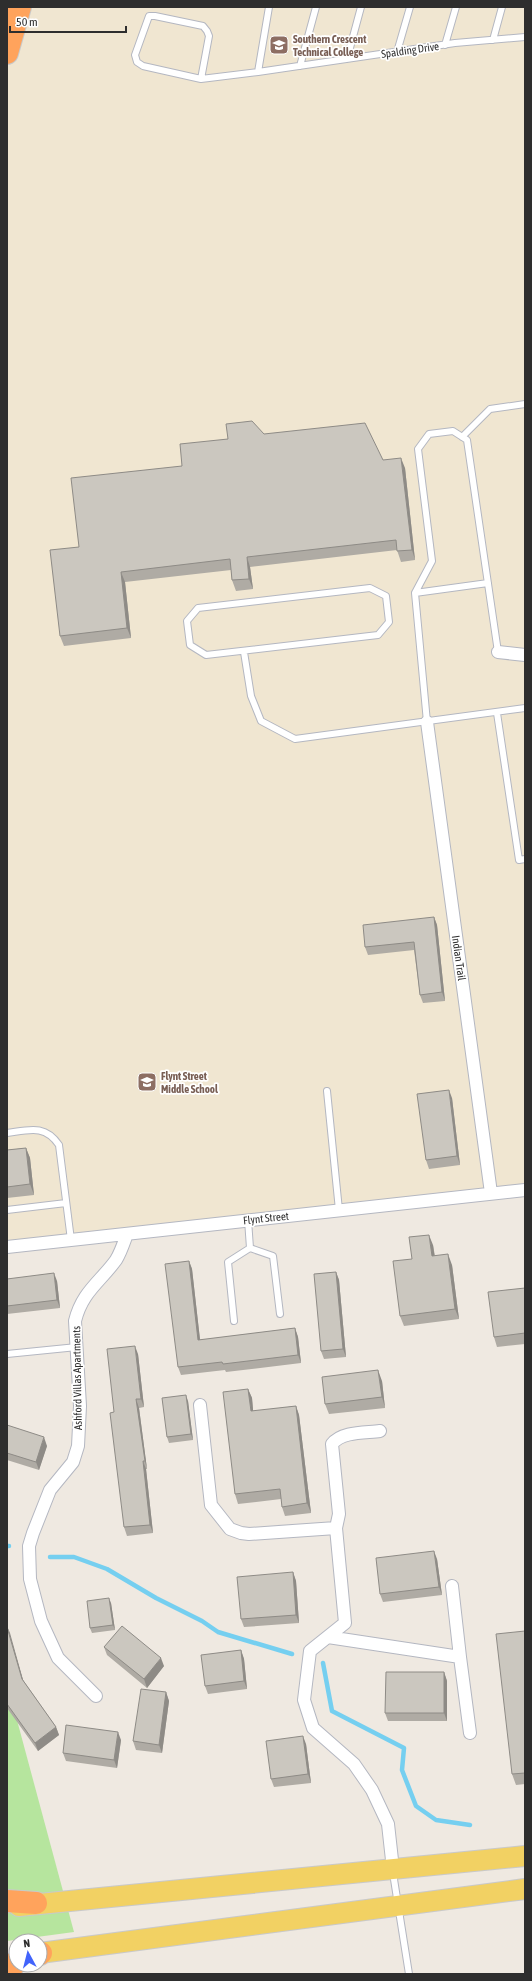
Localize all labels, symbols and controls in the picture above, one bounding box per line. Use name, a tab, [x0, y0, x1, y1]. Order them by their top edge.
scale bar	[10, 8, 126, 34]
text: 50 m	[16, 15, 38, 29]
place label: Southern Crescent Technical College	[293, 33, 367, 58]
school or university icon: Southern Crescent Technical College	[268, 34, 290, 56]
street label: Spalding Drive	[380, 40, 440, 60]
street label: Indian Trail	[450, 935, 468, 981]
place label: Flynt Street Middle School	[161, 1070, 219, 1095]
school or university icon: Flynt Street Middle School	[136, 1071, 158, 1093]
street label: Flynt Street	[243, 1210, 289, 1226]
street label: Ashford Villas Apartments	[70, 1326, 84, 1430]
north arrow	[8, 1933, 48, 1973]
text: N	[23, 1937, 31, 1949]

